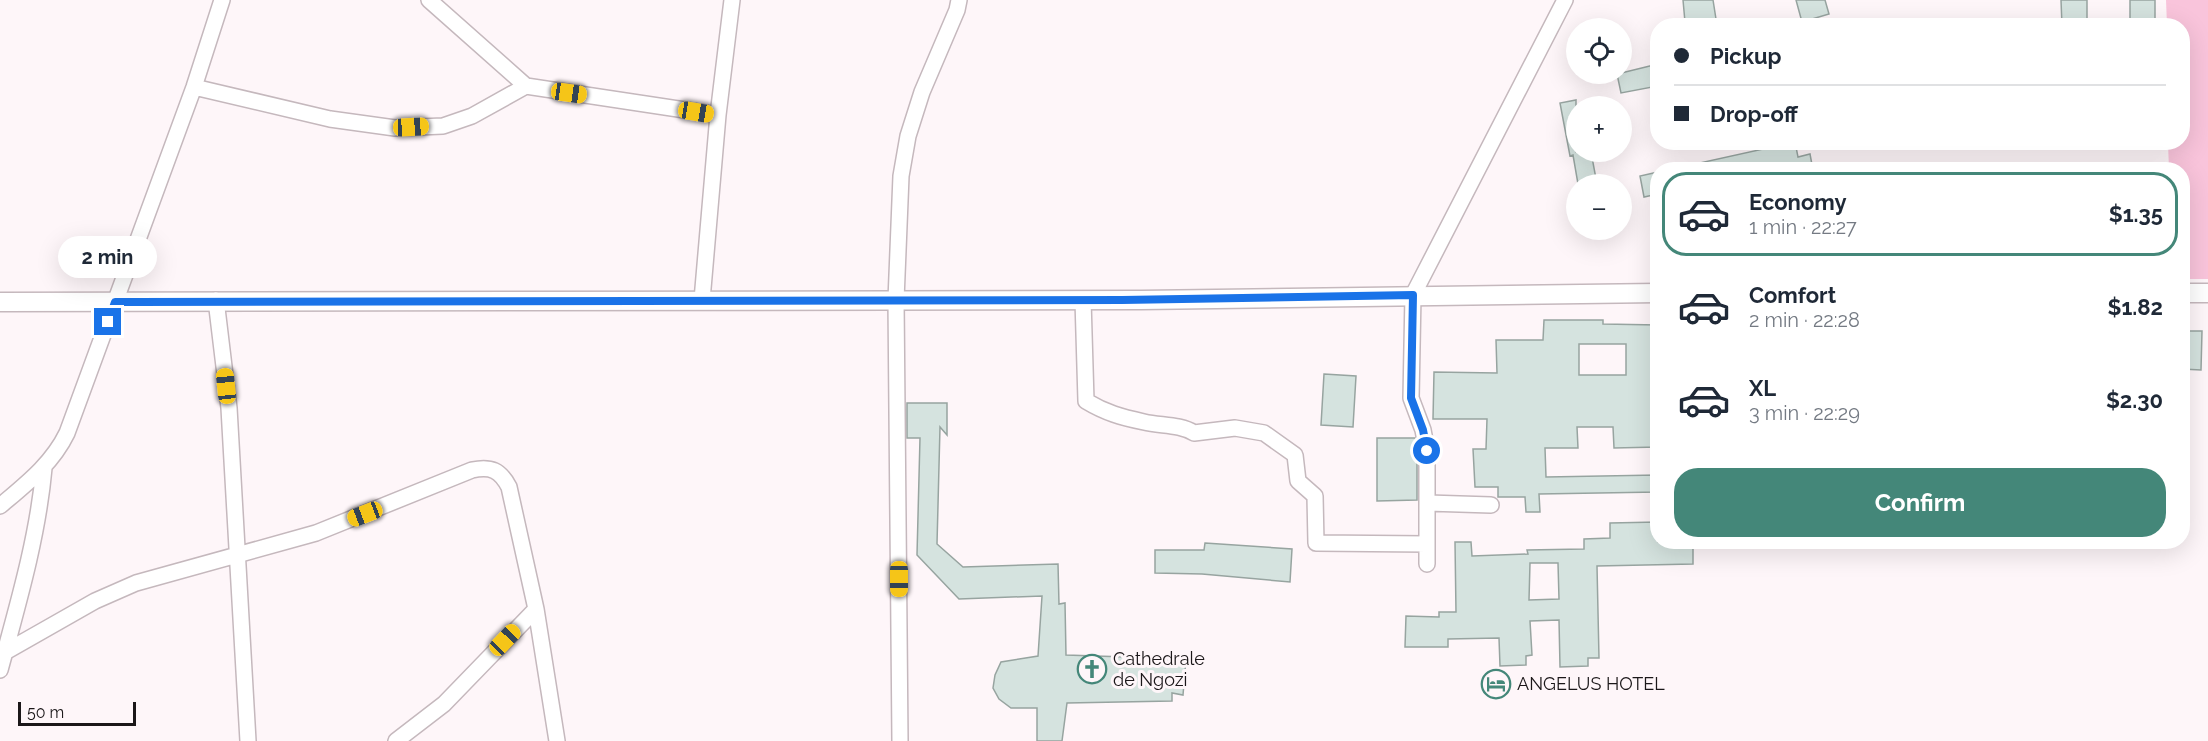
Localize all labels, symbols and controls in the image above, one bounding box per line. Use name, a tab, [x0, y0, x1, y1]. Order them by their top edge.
map controls	[1566, 18, 1632, 240]
button: locate	[1566, 18, 1632, 84]
text: Pickup	[1710, 43, 1782, 69]
car	[550, 82, 588, 104]
button: +	[1566, 96, 1632, 162]
car	[677, 100, 715, 124]
text: Drop-off	[1710, 101, 1798, 127]
car	[393, 117, 429, 137]
button: −	[1566, 174, 1632, 240]
icon: car	[1677, 187, 1731, 241]
text: Economy	[1749, 189, 1847, 215]
text: $1.35	[2109, 201, 2163, 227]
text: 1 min · 22:27	[1749, 215, 1857, 239]
callout: 2 min	[58, 235, 158, 277]
text: 2 min	[82, 245, 133, 269]
icon: car	[1677, 280, 1731, 334]
text: Comfort	[1749, 282, 1836, 308]
text: $1.82	[2108, 294, 2163, 320]
route end	[94, 308, 121, 335]
text: 2 min · 22:28	[1749, 308, 1860, 332]
car	[215, 367, 237, 405]
icon: car	[1677, 373, 1731, 427]
text: XL	[1749, 375, 1776, 401]
text: $2.30	[2106, 387, 2163, 413]
text: 3 min · 22:29	[1749, 401, 1860, 425]
route start	[1413, 437, 1440, 464]
button: Confirm	[1674, 468, 2166, 537]
car	[345, 499, 385, 529]
car	[890, 561, 908, 597]
car	[486, 621, 524, 659]
place label: Cathedrale de Ngozi	[1113, 648, 1205, 690]
church icon: Cathedrale de Ngozi	[1076, 653, 1108, 685]
hotel icon: ANGELUS HOTEL	[1480, 668, 1512, 700]
place label: ANGELUS HOTEL	[1517, 673, 1665, 694]
scale bar	[18, 699, 136, 726]
text: 50 m	[27, 703, 64, 722]

